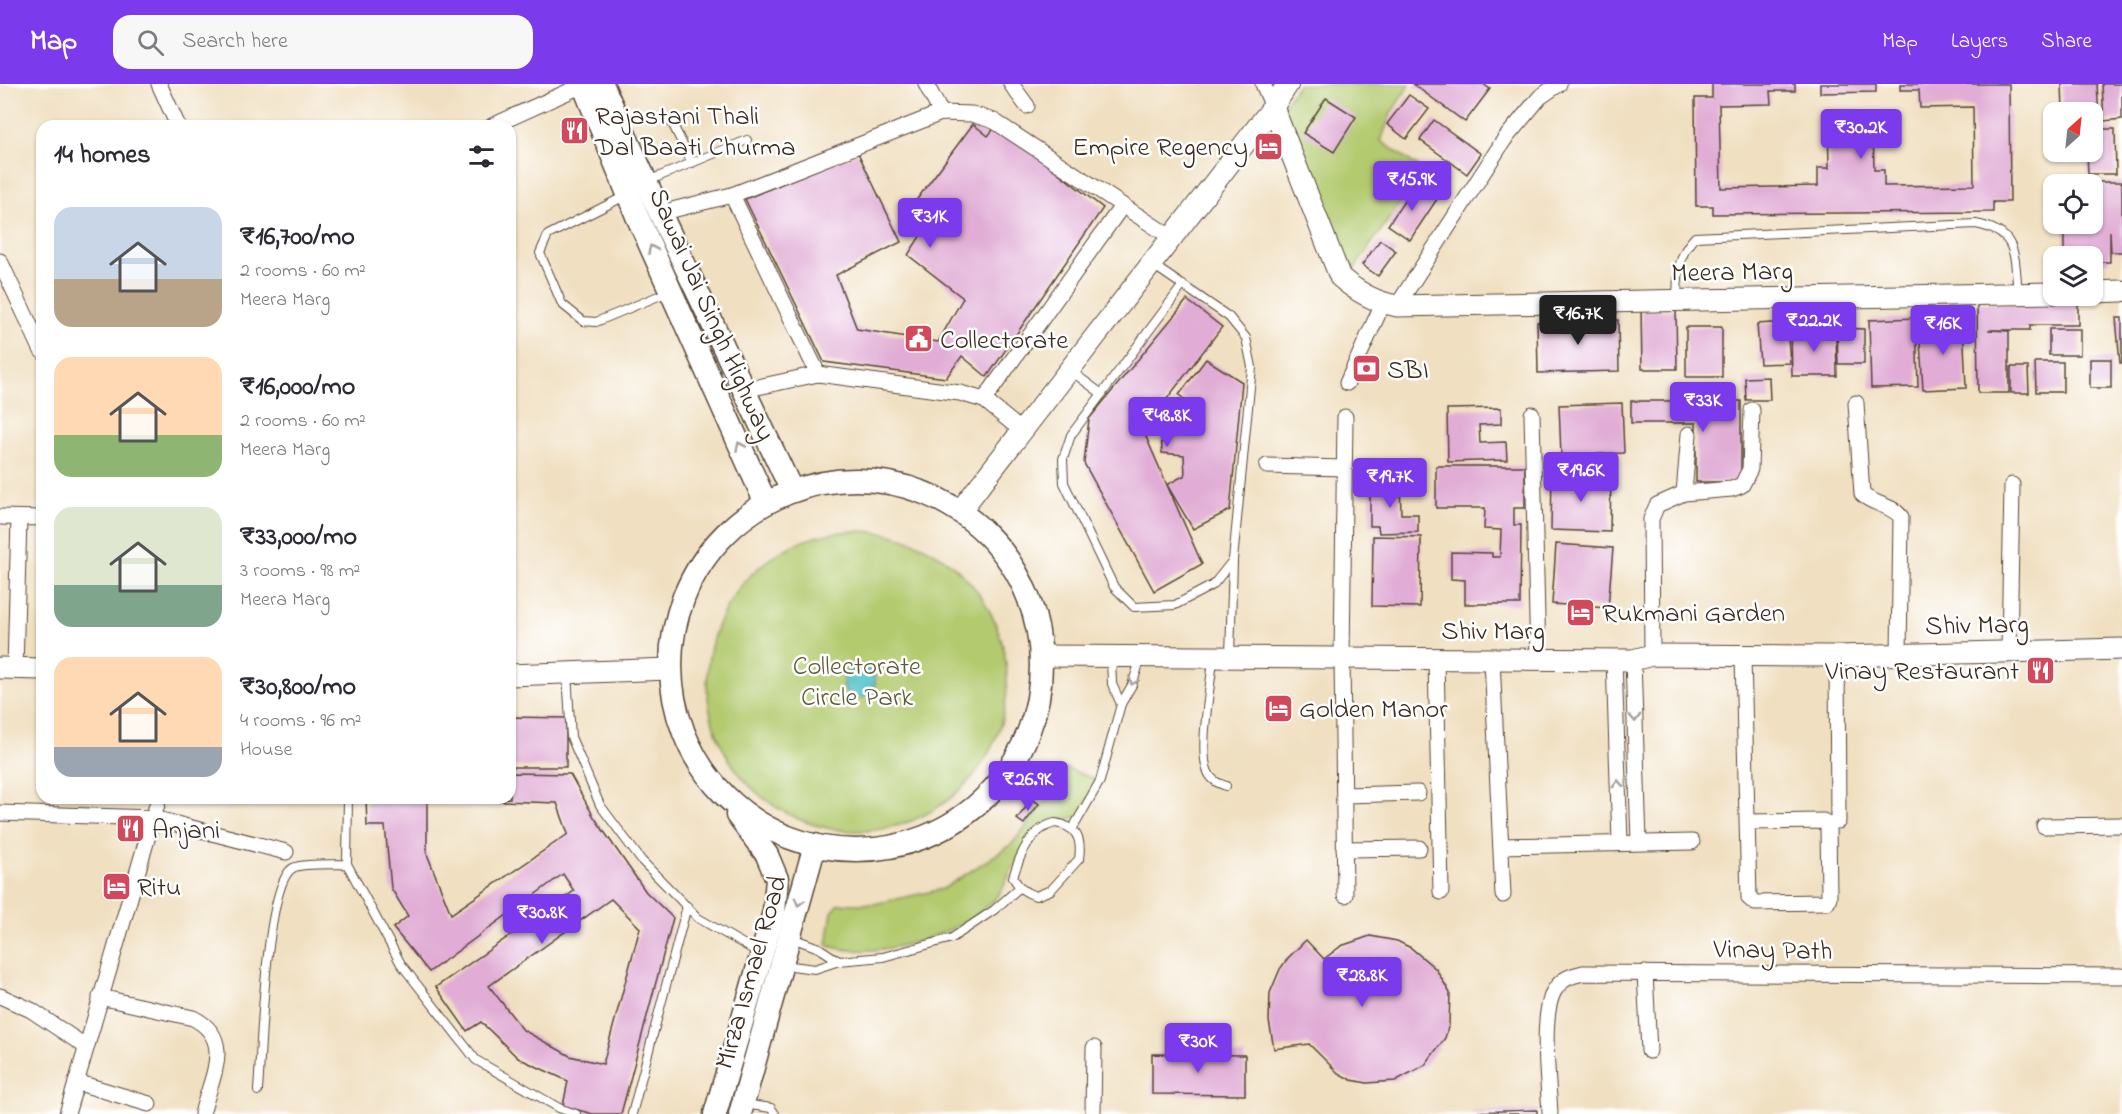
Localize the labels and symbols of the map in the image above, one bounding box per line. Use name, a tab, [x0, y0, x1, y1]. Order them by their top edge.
place label: Rajastani Thali Dal Baati Churma	[594, 98, 796, 168]
north arrow	[2043, 102, 2103, 162]
pin: ₹30.2K	[1812, 109, 1910, 160]
restaurant icon: Rajastani Thali Dal Baati Churma	[558, 115, 590, 147]
place label: Empire Regency	[1072, 129, 1248, 168]
hotel icon: Empire Regency	[1253, 130, 1285, 162]
pin: ₹15.9K	[1363, 161, 1461, 212]
street label: Sawai Jai Singh Highway	[637, 182, 784, 448]
pin: ₹31K	[894, 198, 966, 249]
one-way arrow	[647, 244, 659, 255]
street label: Meera Marg	[1671, 253, 1793, 294]
pin: ₹16.7K	[1529, 295, 1627, 346]
pin: ₹22.2K	[1765, 302, 1863, 353]
pin: ₹16K	[1907, 305, 1979, 356]
place label: Collectorate	[940, 322, 1069, 361]
public building icon: Collectorate	[903, 323, 935, 355]
place label: SBI	[1387, 352, 1429, 391]
bank icon: SBI	[1350, 353, 1382, 385]
pin: ₹33K	[1667, 382, 1739, 433]
pin: ₹48.8K	[1118, 397, 1216, 448]
one-way arrow	[736, 441, 748, 452]
pin: ₹19.6K	[1532, 452, 1630, 503]
pin: ₹19.7K	[1341, 458, 1439, 509]
place label: Rukmani Garden	[1602, 595, 1785, 634]
hotel icon: Rukmani Garden	[1565, 596, 1597, 628]
street label: Shiv Marg	[1925, 606, 2029, 647]
street label: Shiv Marg	[1441, 613, 1545, 652]
park label: Collectorate Circle Park	[793, 648, 922, 718]
place label: Vinay Restaurant	[1824, 653, 2019, 692]
restaurant icon: Vinay Restaurant	[2024, 654, 2056, 686]
one-way arrow	[1128, 675, 1140, 686]
place label: Golden Manor	[1299, 691, 1448, 730]
hotel icon: Golden Manor	[1262, 692, 1294, 724]
one-way arrow	[1628, 714, 1641, 723]
pin: ₹26.9K	[979, 761, 1077, 812]
one-way arrow	[1612, 780, 1624, 789]
place label: Anjani	[152, 812, 220, 851]
restaurant icon: Anjani	[115, 813, 147, 845]
place label: Ritu	[137, 869, 181, 908]
hotel icon: Ritu	[100, 870, 132, 902]
street label: Mirza Ismael Road	[706, 871, 799, 1074]
pin: ₹30.8K	[493, 894, 591, 945]
one-way arrow	[794, 896, 806, 906]
street label: Vinay Path	[1712, 931, 1833, 972]
pin: ₹28.8K	[1313, 957, 1411, 1008]
pin: ₹30K	[1162, 1023, 1234, 1074]

